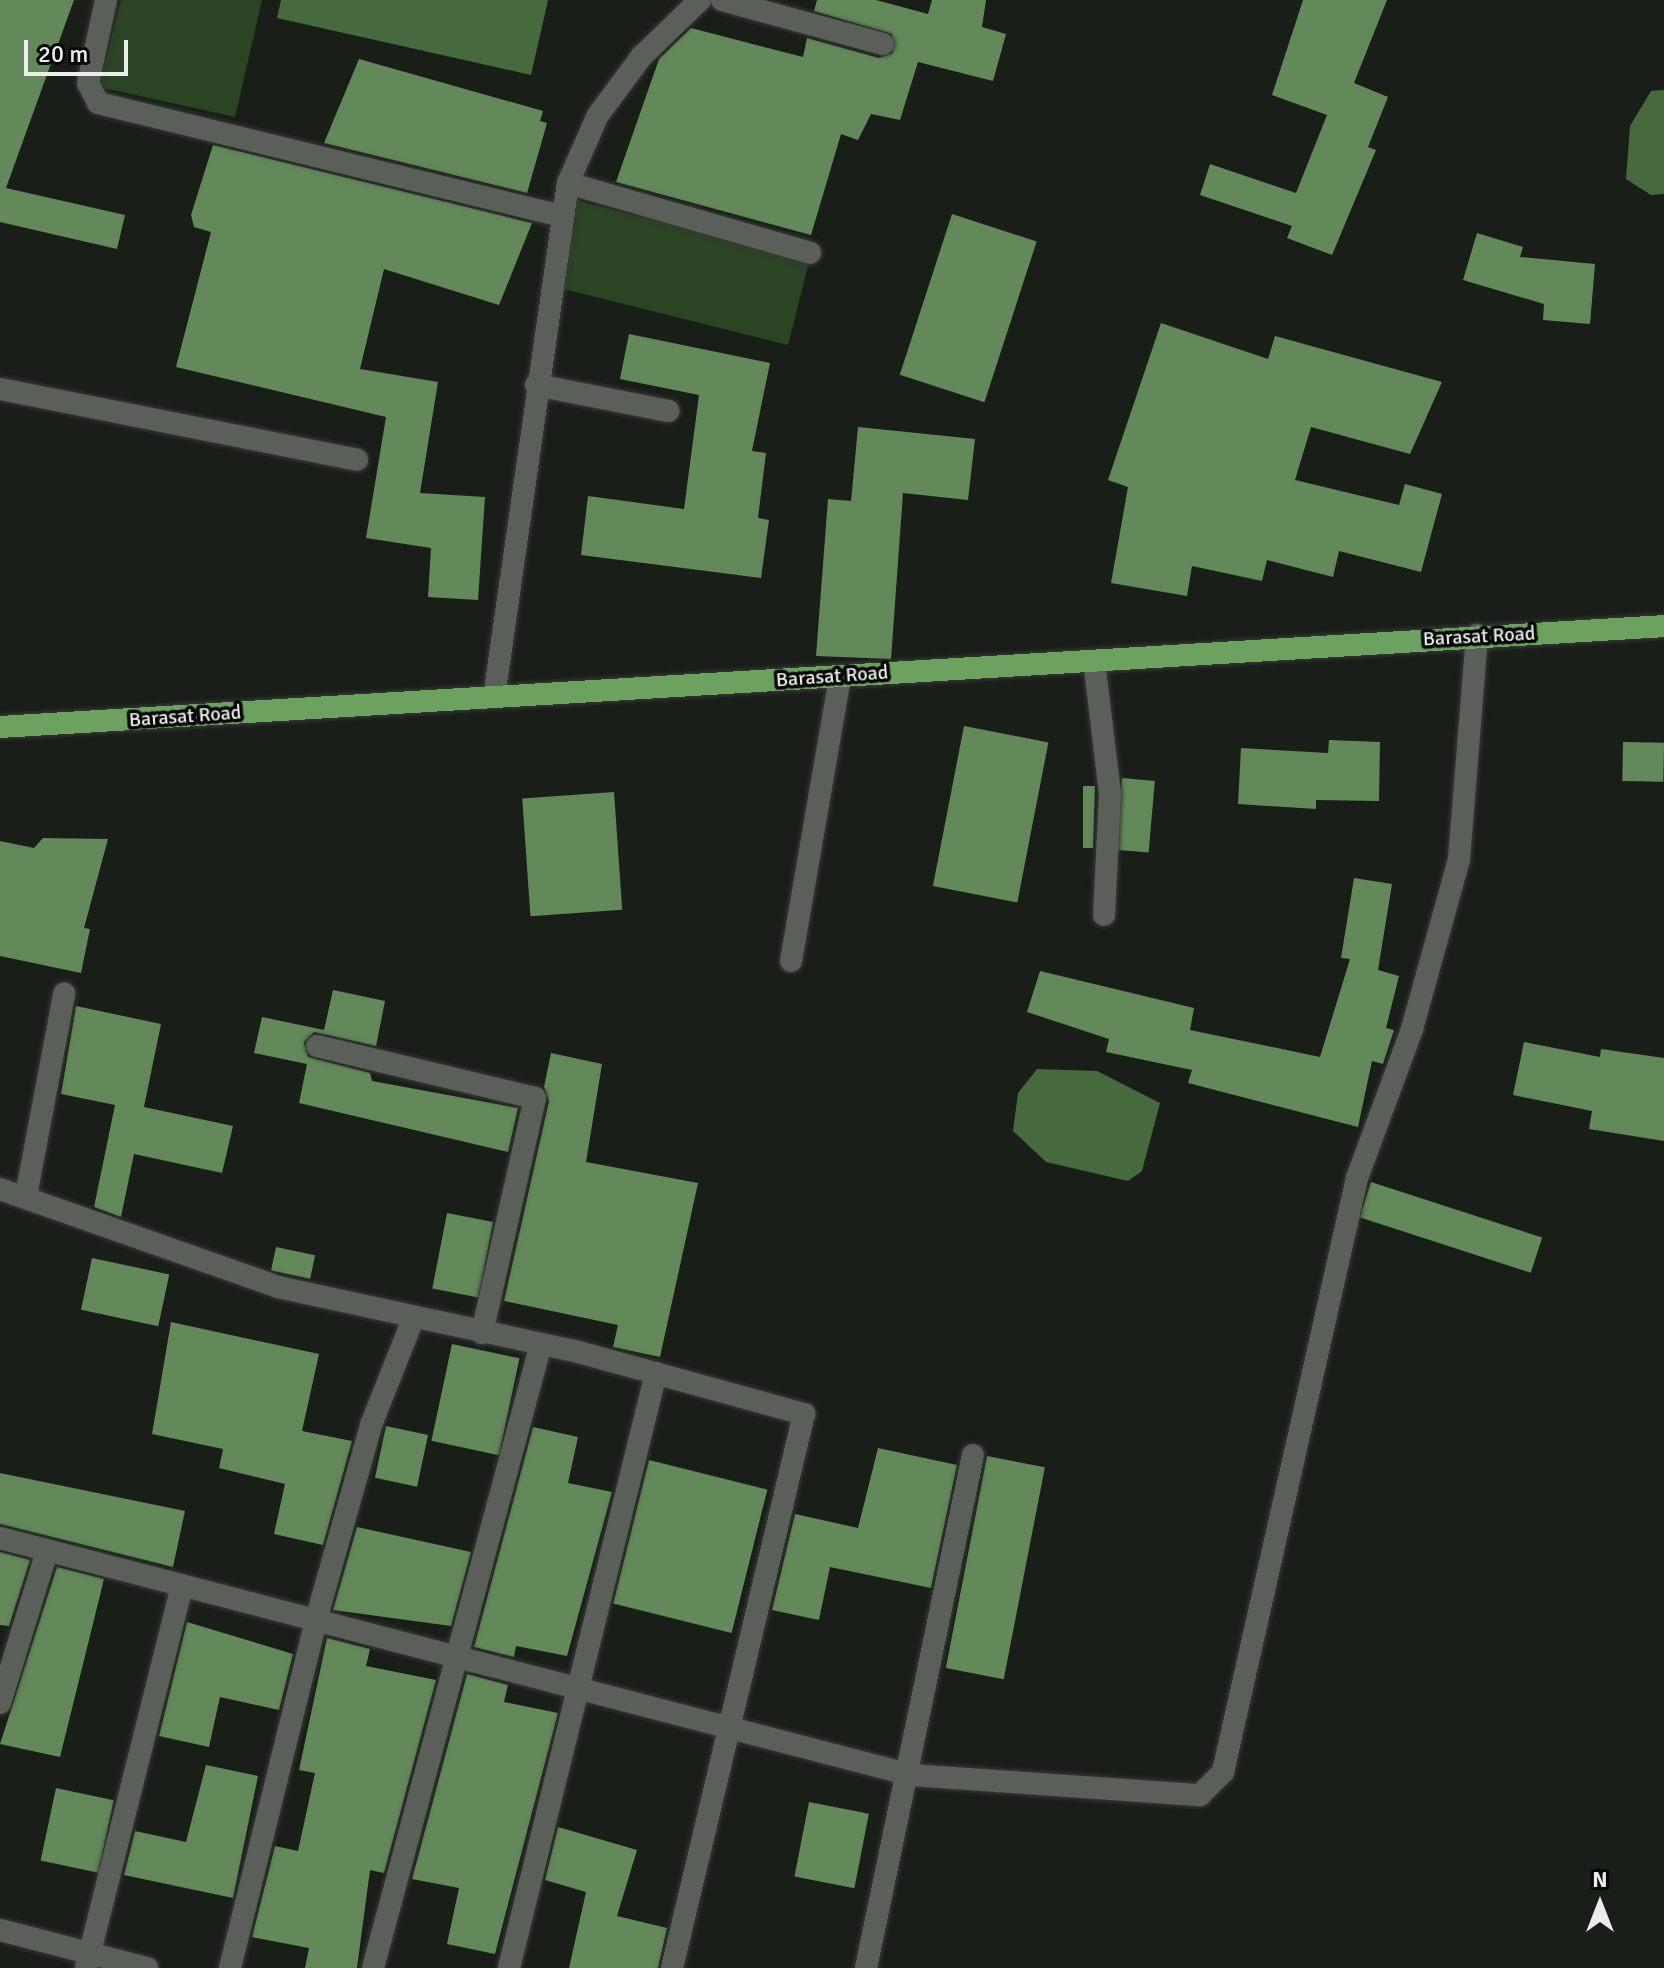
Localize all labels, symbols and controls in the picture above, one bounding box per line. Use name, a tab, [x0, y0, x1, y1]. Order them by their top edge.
scale bar	[28, 24, 132, 74]
text: 20 m	[38, 39, 88, 69]
street label: Barasat Road	[1422, 621, 1536, 651]
street label: Barasat Road	[775, 660, 889, 692]
street label: Barasat Road	[128, 700, 242, 732]
north arrow	[1560, 1864, 1640, 1944]
text: N	[1592, 1866, 1608, 1893]

